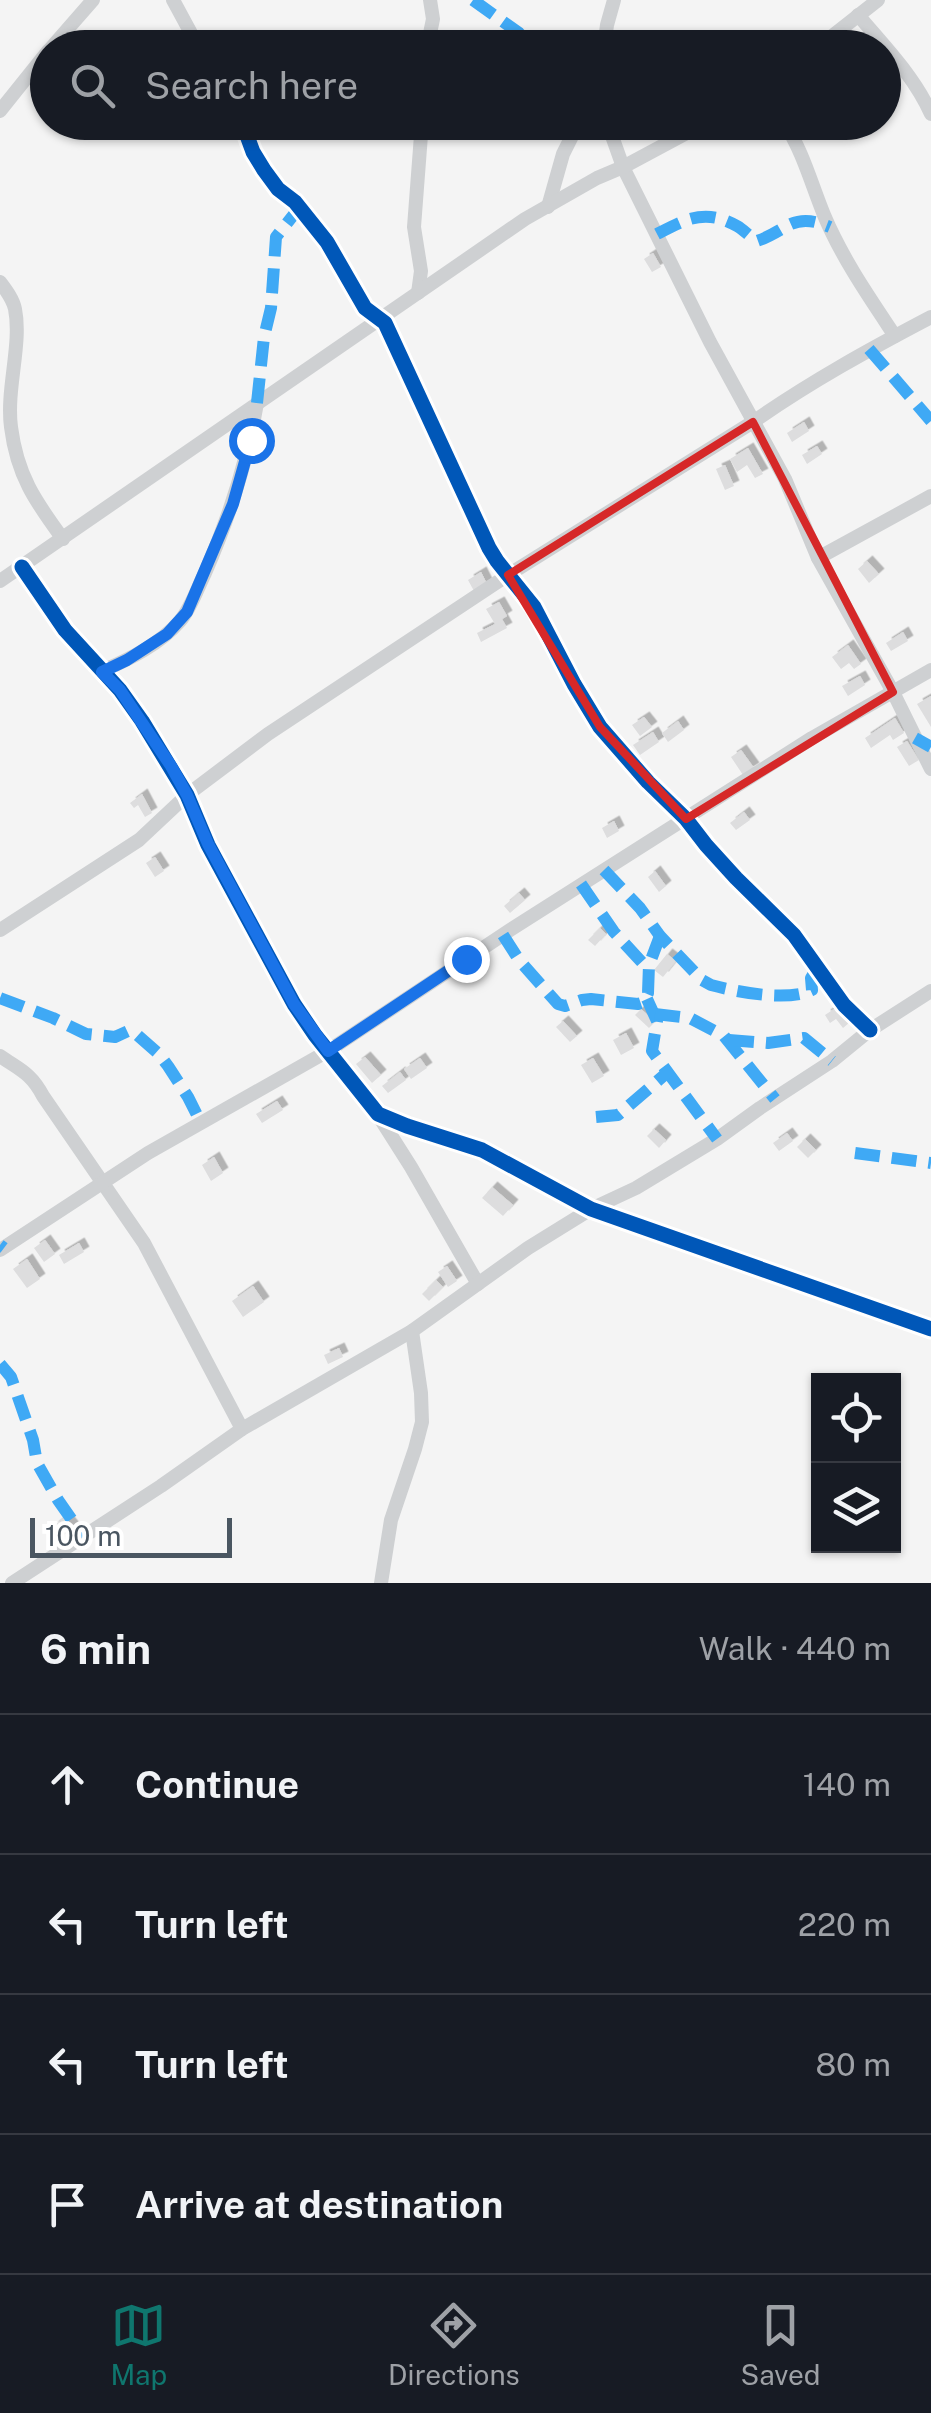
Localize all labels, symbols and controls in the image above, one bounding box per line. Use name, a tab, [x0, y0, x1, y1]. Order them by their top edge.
search box	[30, 30, 901, 140]
icon: search	[65, 58, 120, 113]
text: Search here	[145, 63, 358, 108]
route start	[229, 418, 275, 464]
route end	[444, 937, 490, 983]
map controls	[811, 1373, 901, 1553]
button: locate	[811, 1373, 901, 1463]
button: layers	[811, 1463, 901, 1553]
scale bar	[30, 1513, 232, 1558]
text: 100 m	[45, 1519, 122, 1552]
text: 6 min	[40, 1624, 151, 1673]
text: Walk · 440 m	[699, 1630, 891, 1667]
icon: ahead	[40, 1757, 95, 1812]
text: Continue	[135, 1762, 299, 1807]
text: 140 m	[803, 1766, 891, 1803]
icon: left	[40, 1897, 95, 1952]
text: Turn left	[135, 1902, 289, 1947]
text: 220 m	[798, 1906, 891, 1943]
icon: left	[40, 2037, 95, 2092]
text: Turn left	[135, 2042, 289, 2087]
text: 80 m	[815, 2046, 891, 2083]
icon: arrive	[40, 2177, 95, 2232]
text: Arrive at destination	[135, 2182, 503, 2227]
tab: Map	[110, 2298, 167, 2391]
tab: Directions	[388, 2298, 520, 2391]
tab: Saved	[740, 2298, 821, 2391]

